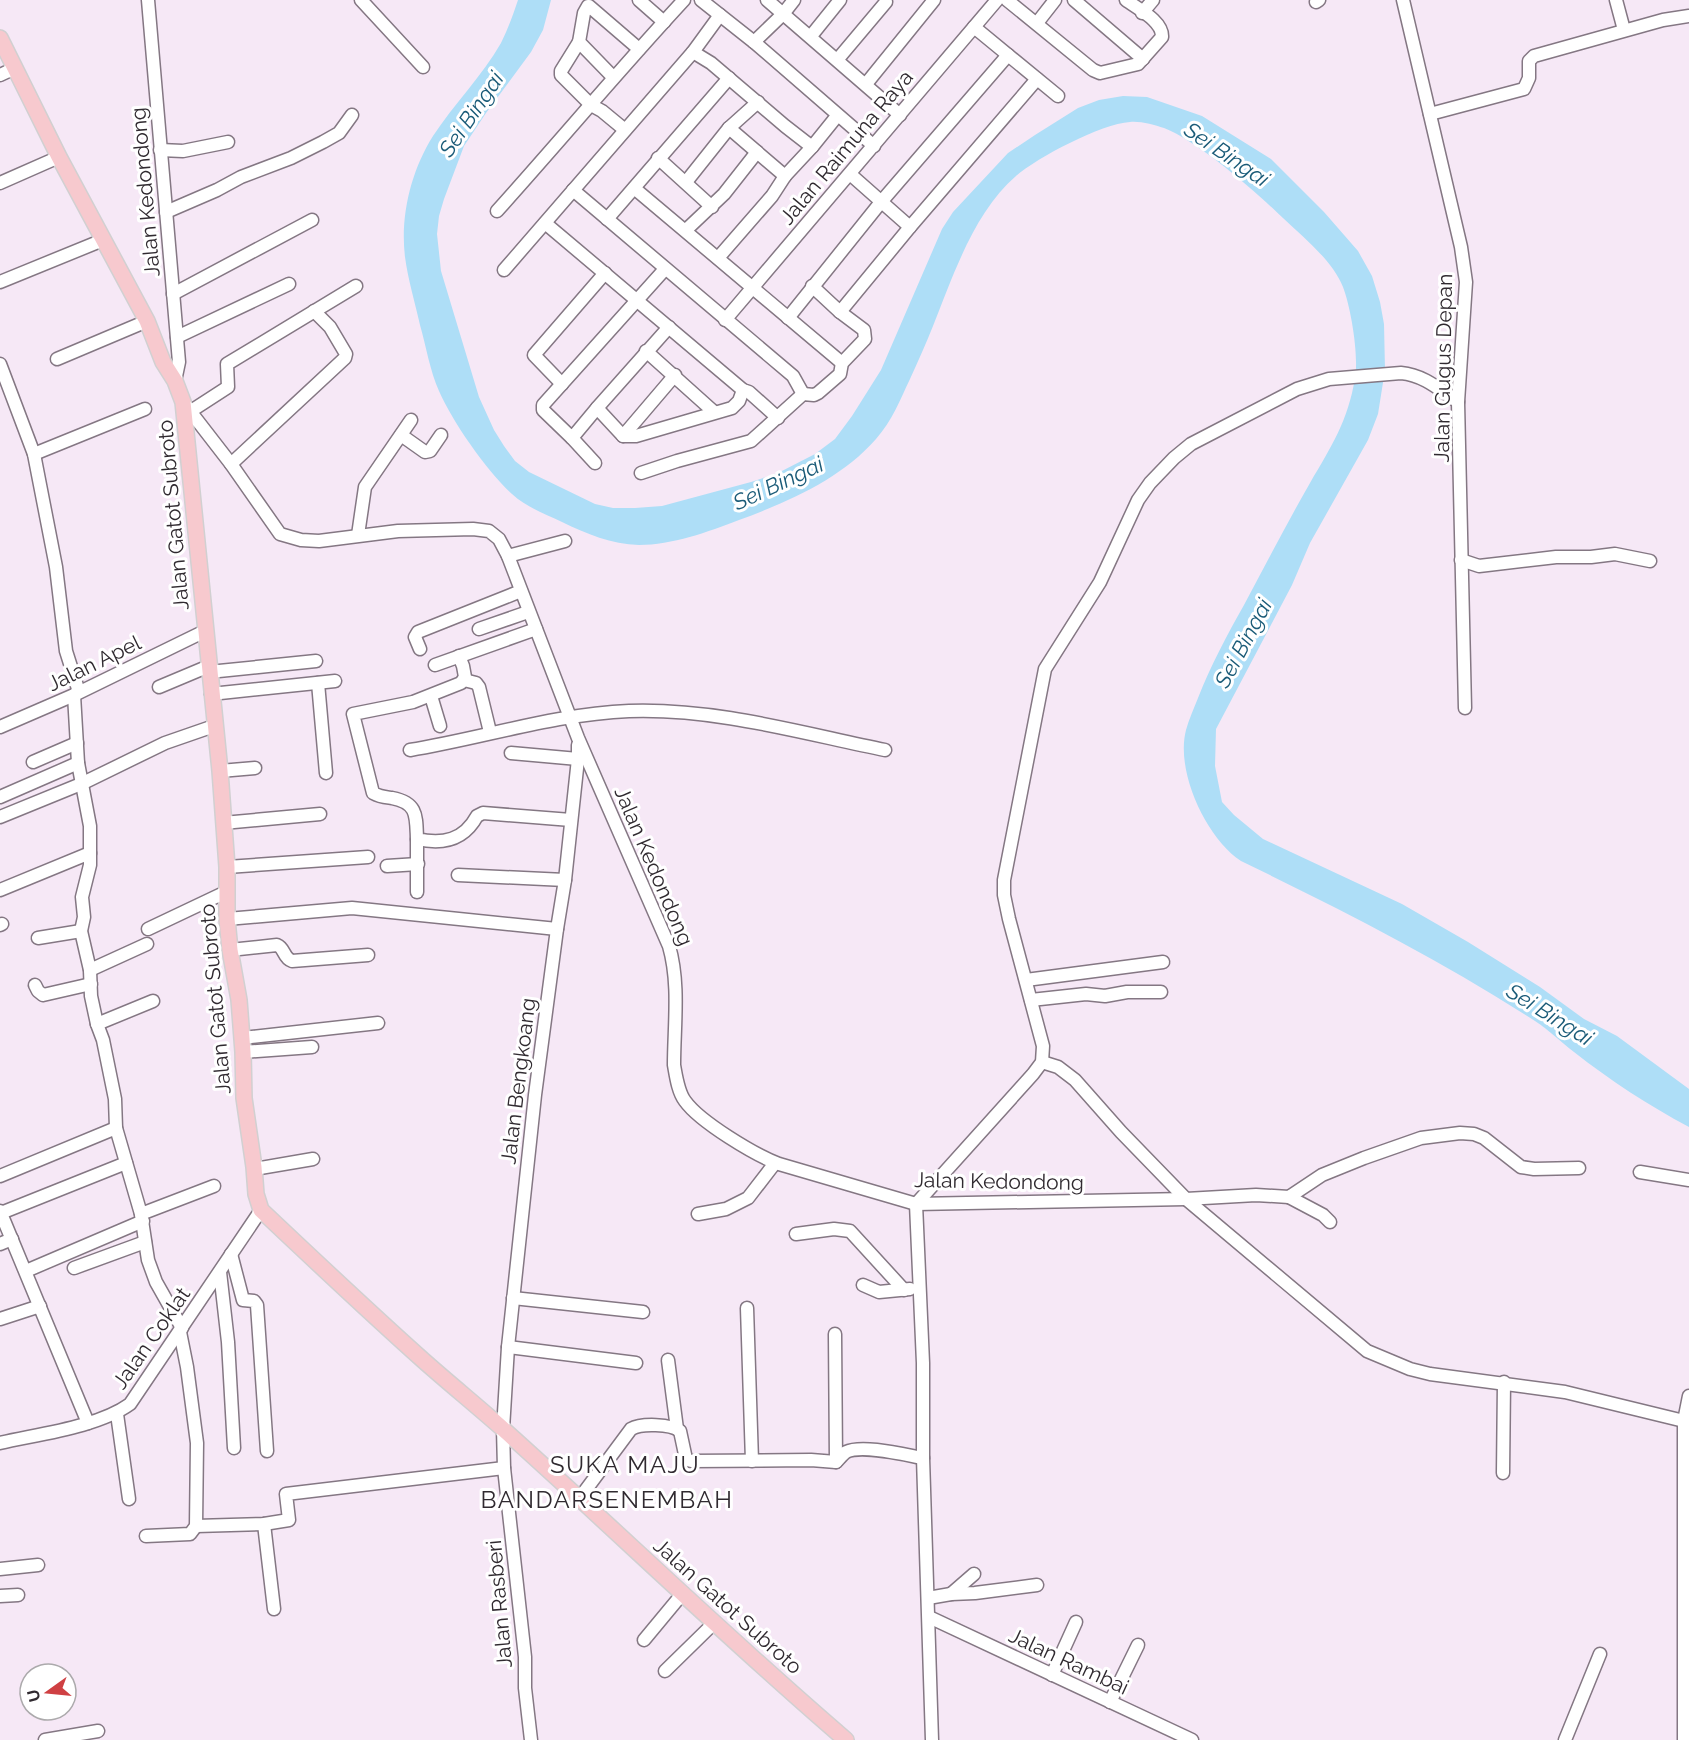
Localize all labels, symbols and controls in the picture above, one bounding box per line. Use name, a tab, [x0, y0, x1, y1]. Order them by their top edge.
street label: Jalan Raimuna Raya	[774, 65, 918, 229]
water label: Sei Bingai	[433, 66, 510, 162]
street label: Jalan Kedondong	[125, 106, 165, 278]
water label: Sei Bingai	[1179, 116, 1275, 193]
street label: Jalan Gugus Depan	[1429, 274, 1457, 462]
street label: Jalan Gatot Subroto	[152, 419, 194, 611]
water label: Sei Bingai	[728, 450, 829, 516]
water label: Sei Bingai	[1208, 593, 1278, 693]
street label: Jalan Apel	[43, 630, 145, 696]
street label: Jalan Kedondong	[609, 783, 699, 949]
street label: Jalan Gatot Subroto	[194, 903, 236, 1095]
water label: Sei Bingai	[1501, 977, 1599, 1051]
street label: Jalan Bengkoang	[495, 996, 541, 1166]
street label: Jalan Kedondong	[914, 1167, 1084, 1195]
street label: Jalan Coklat	[107, 1282, 195, 1394]
district label: SUKA MAJU	[550, 1450, 700, 1479]
district label: BANDARSENEMBAH	[481, 1485, 733, 1514]
street label: Jalan Gatot Subroto	[649, 1533, 807, 1679]
street label: Jalan Rasberi	[481, 1539, 517, 1669]
street label: Jalan Rambai	[1005, 1622, 1133, 1700]
north arrow	[18, 1662, 78, 1722]
text: U	[23, 1687, 45, 1704]

